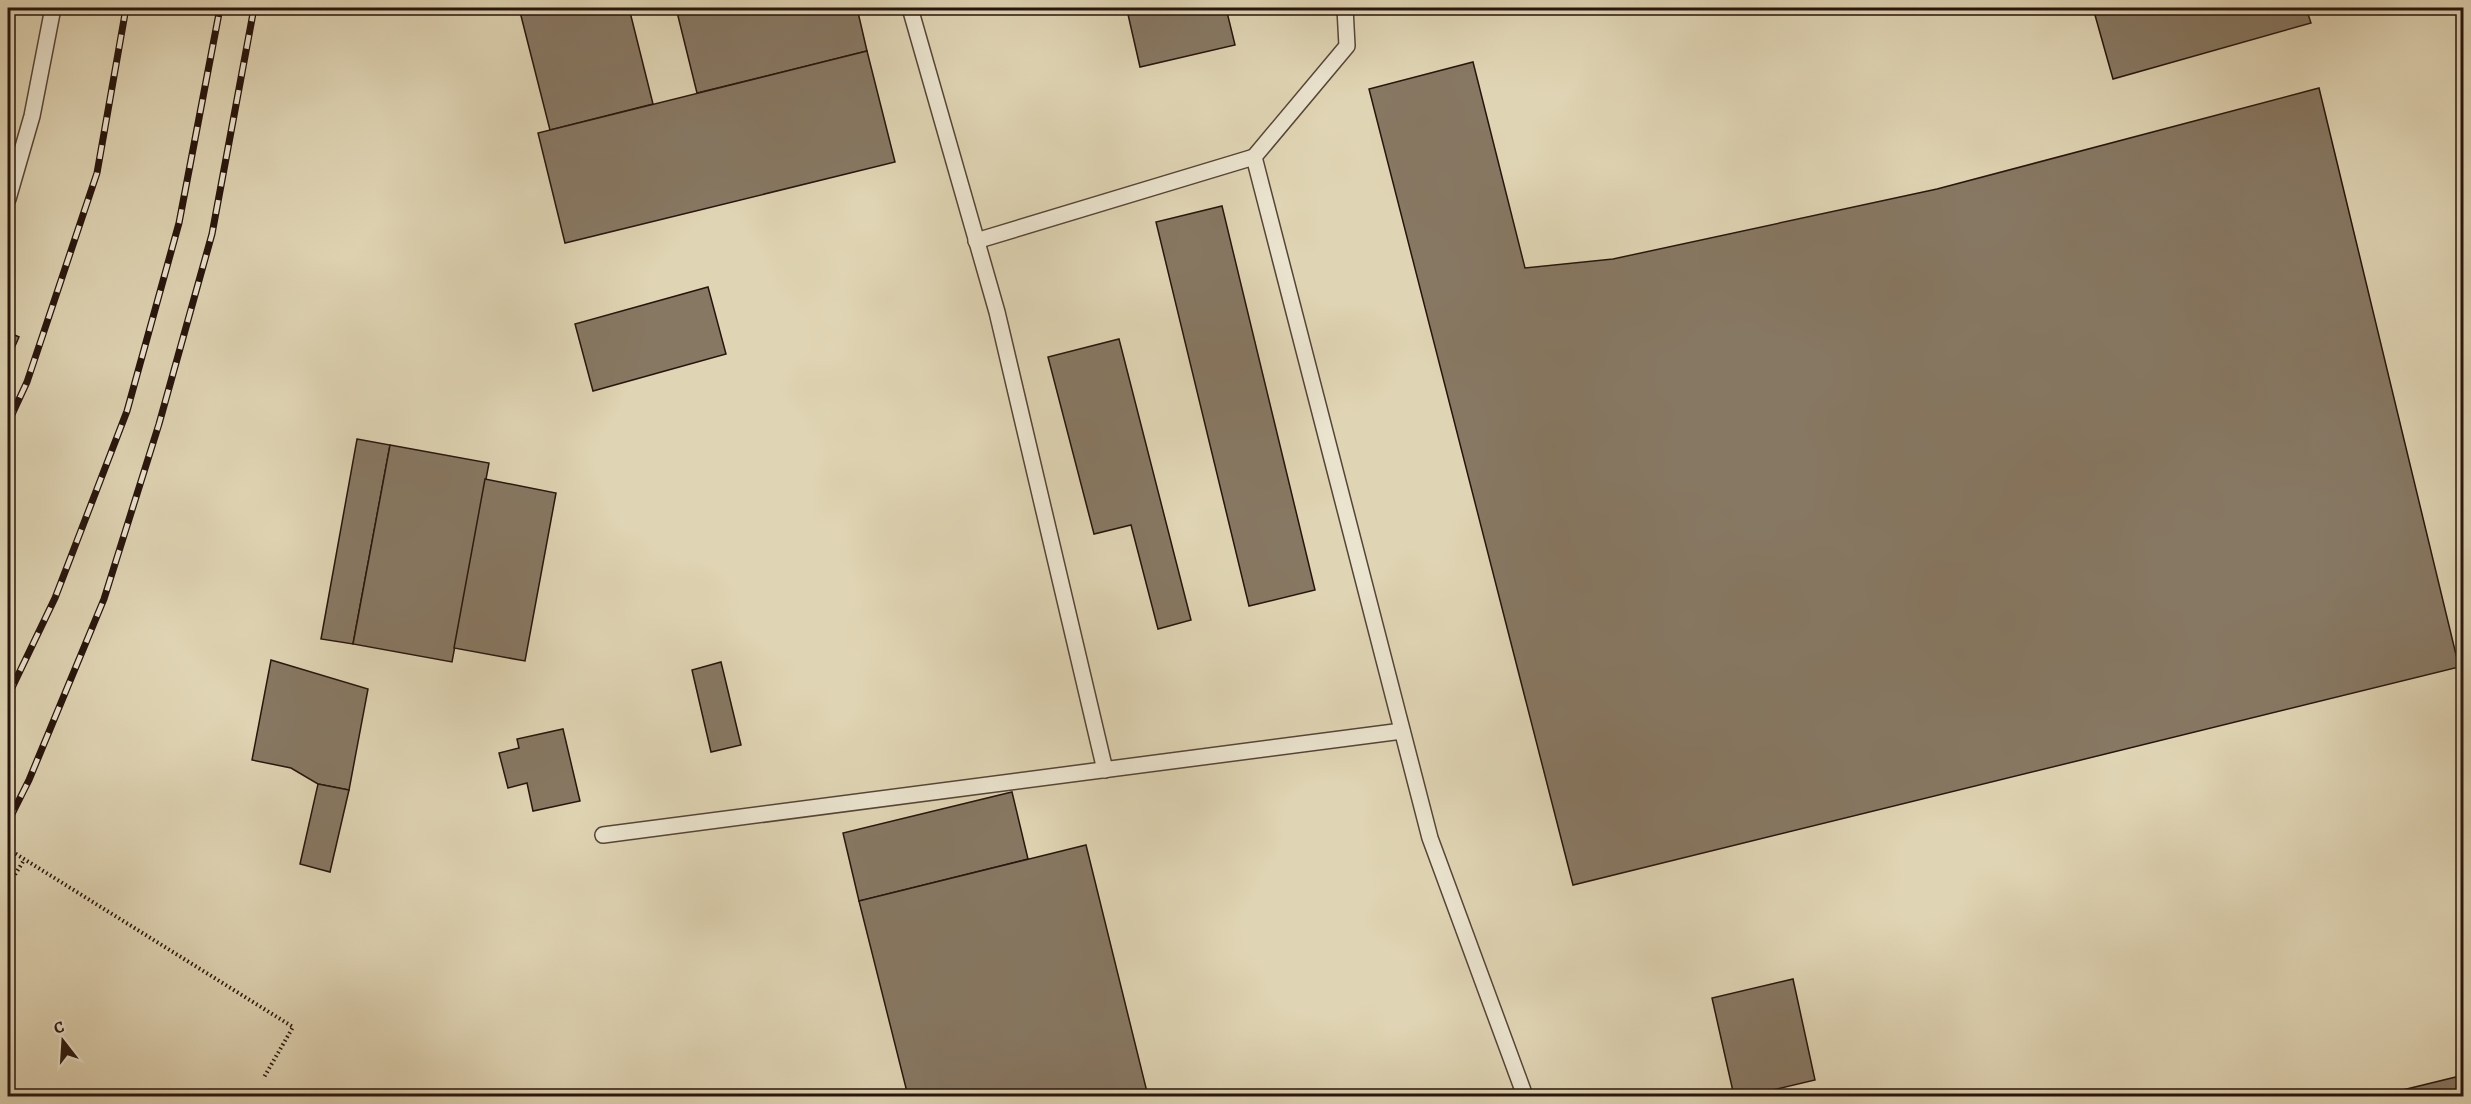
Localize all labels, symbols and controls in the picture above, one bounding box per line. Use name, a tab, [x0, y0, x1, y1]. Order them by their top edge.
north arrow	[33, 1011, 93, 1071]
text: С	[51, 1016, 67, 1040]

